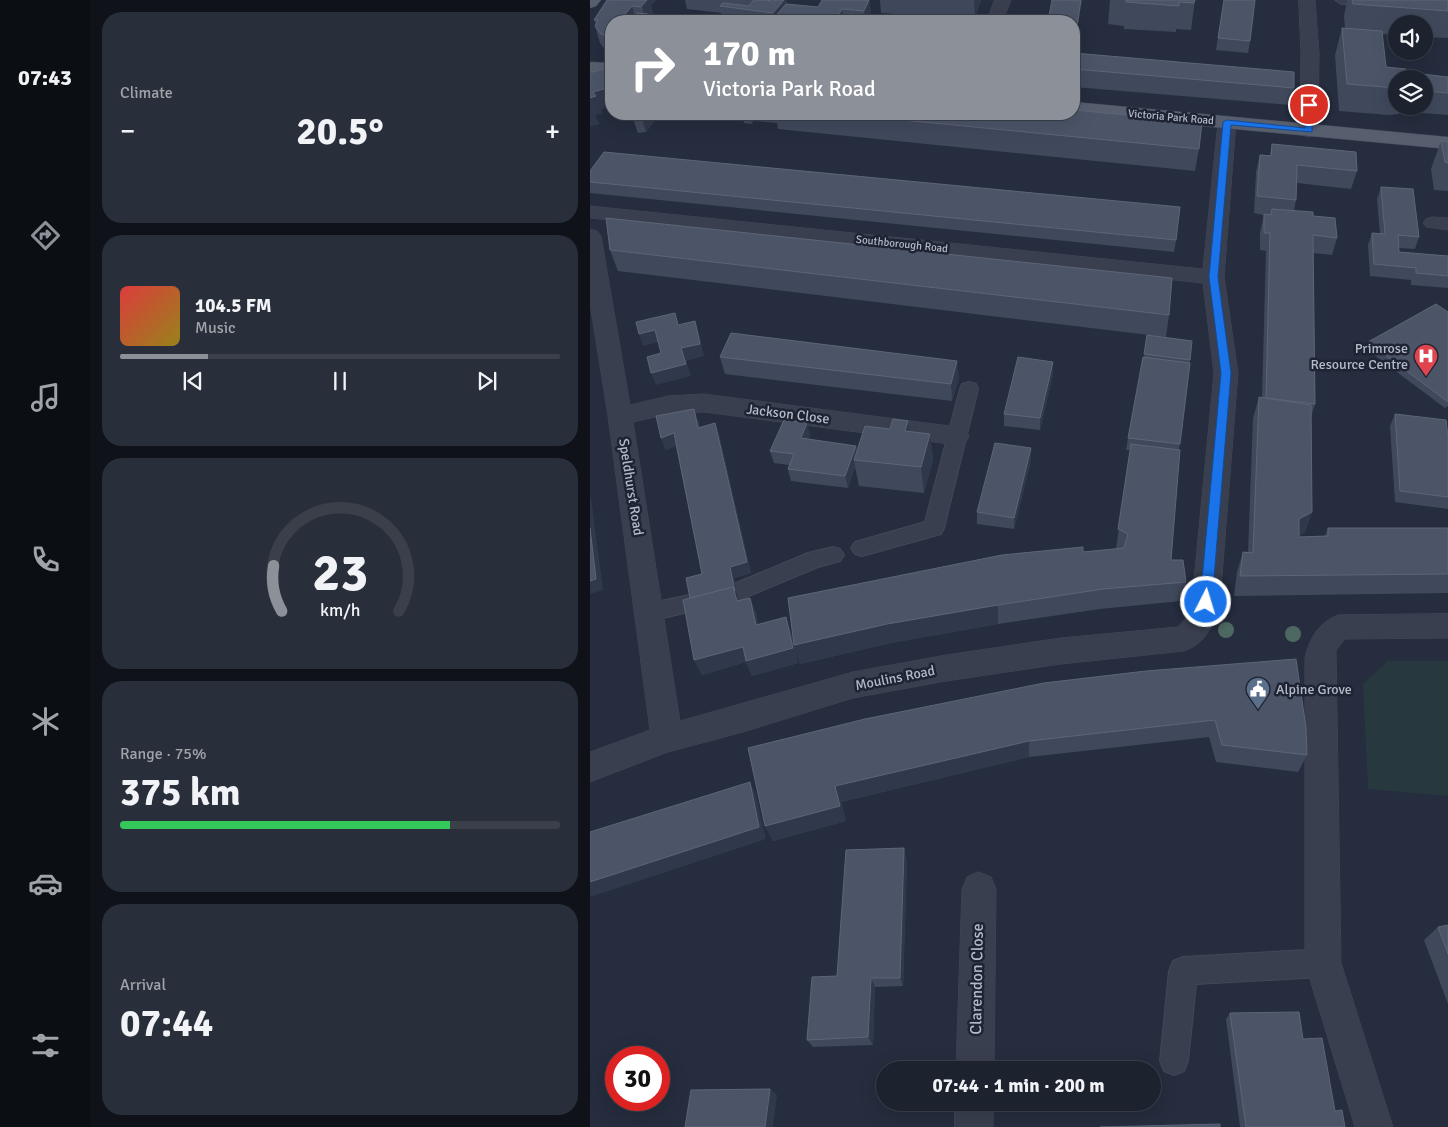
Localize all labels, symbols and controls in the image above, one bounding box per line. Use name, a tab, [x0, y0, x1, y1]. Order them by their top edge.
map controls	[1388, 15, 1433, 115]
button: sound	[1388, 15, 1433, 60]
text: 170 m	[703, 32, 796, 75]
icon: right	[620, 35, 685, 100]
text: 07:43	[18, 64, 72, 91]
button: layers	[1388, 70, 1433, 115]
text: Victoria Park Road	[703, 75, 876, 102]
text: Climate	[120, 83, 173, 103]
pin	[1288, 84, 1330, 126]
icon: arrive	[1295, 91, 1323, 119]
street label: Victoria Park Road	[1127, 107, 1215, 127]
text: 20.5°	[296, 108, 384, 155]
text: −	[120, 114, 135, 148]
text: +	[545, 114, 560, 148]
icon: directions	[28, 218, 63, 253]
street label: Southborough Road	[855, 233, 949, 255]
text: 104.5 FM	[195, 294, 272, 318]
text: Music	[195, 318, 236, 338]
place label: Primrose Resource Centre	[1310, 340, 1408, 373]
hospital icon: Primrose Resource Centre	[1413, 343, 1439, 377]
icon: previous	[179, 367, 207, 395]
icon: pause	[326, 367, 354, 395]
icon: next	[473, 367, 501, 395]
icon: music	[28, 380, 63, 415]
street label: Jackson Close	[746, 400, 830, 428]
street label: Speldhurst Road	[615, 437, 647, 537]
text: 23	[312, 541, 368, 605]
icon: phone	[28, 542, 63, 577]
position arrow	[1179, 575, 1231, 627]
text: km/h	[320, 599, 360, 621]
street label: Moulins Road	[854, 662, 936, 694]
public building icon: Alpine Grove	[1245, 676, 1271, 710]
place label: Alpine Grove	[1276, 681, 1352, 698]
icon: climate	[28, 704, 63, 739]
text: Range · 75%	[120, 744, 206, 764]
text: 375 km	[120, 769, 241, 816]
icon: car	[28, 866, 63, 901]
street label: Clarendon Close	[966, 923, 988, 1035]
text: Arrival	[120, 975, 166, 995]
text: 07:44	[120, 1000, 213, 1047]
icon: filters	[28, 1028, 63, 1063]
speed limit sign: 30	[605, 1046, 670, 1111]
text: 07:44 · 1 min · 200 m	[932, 1074, 1105, 1098]

